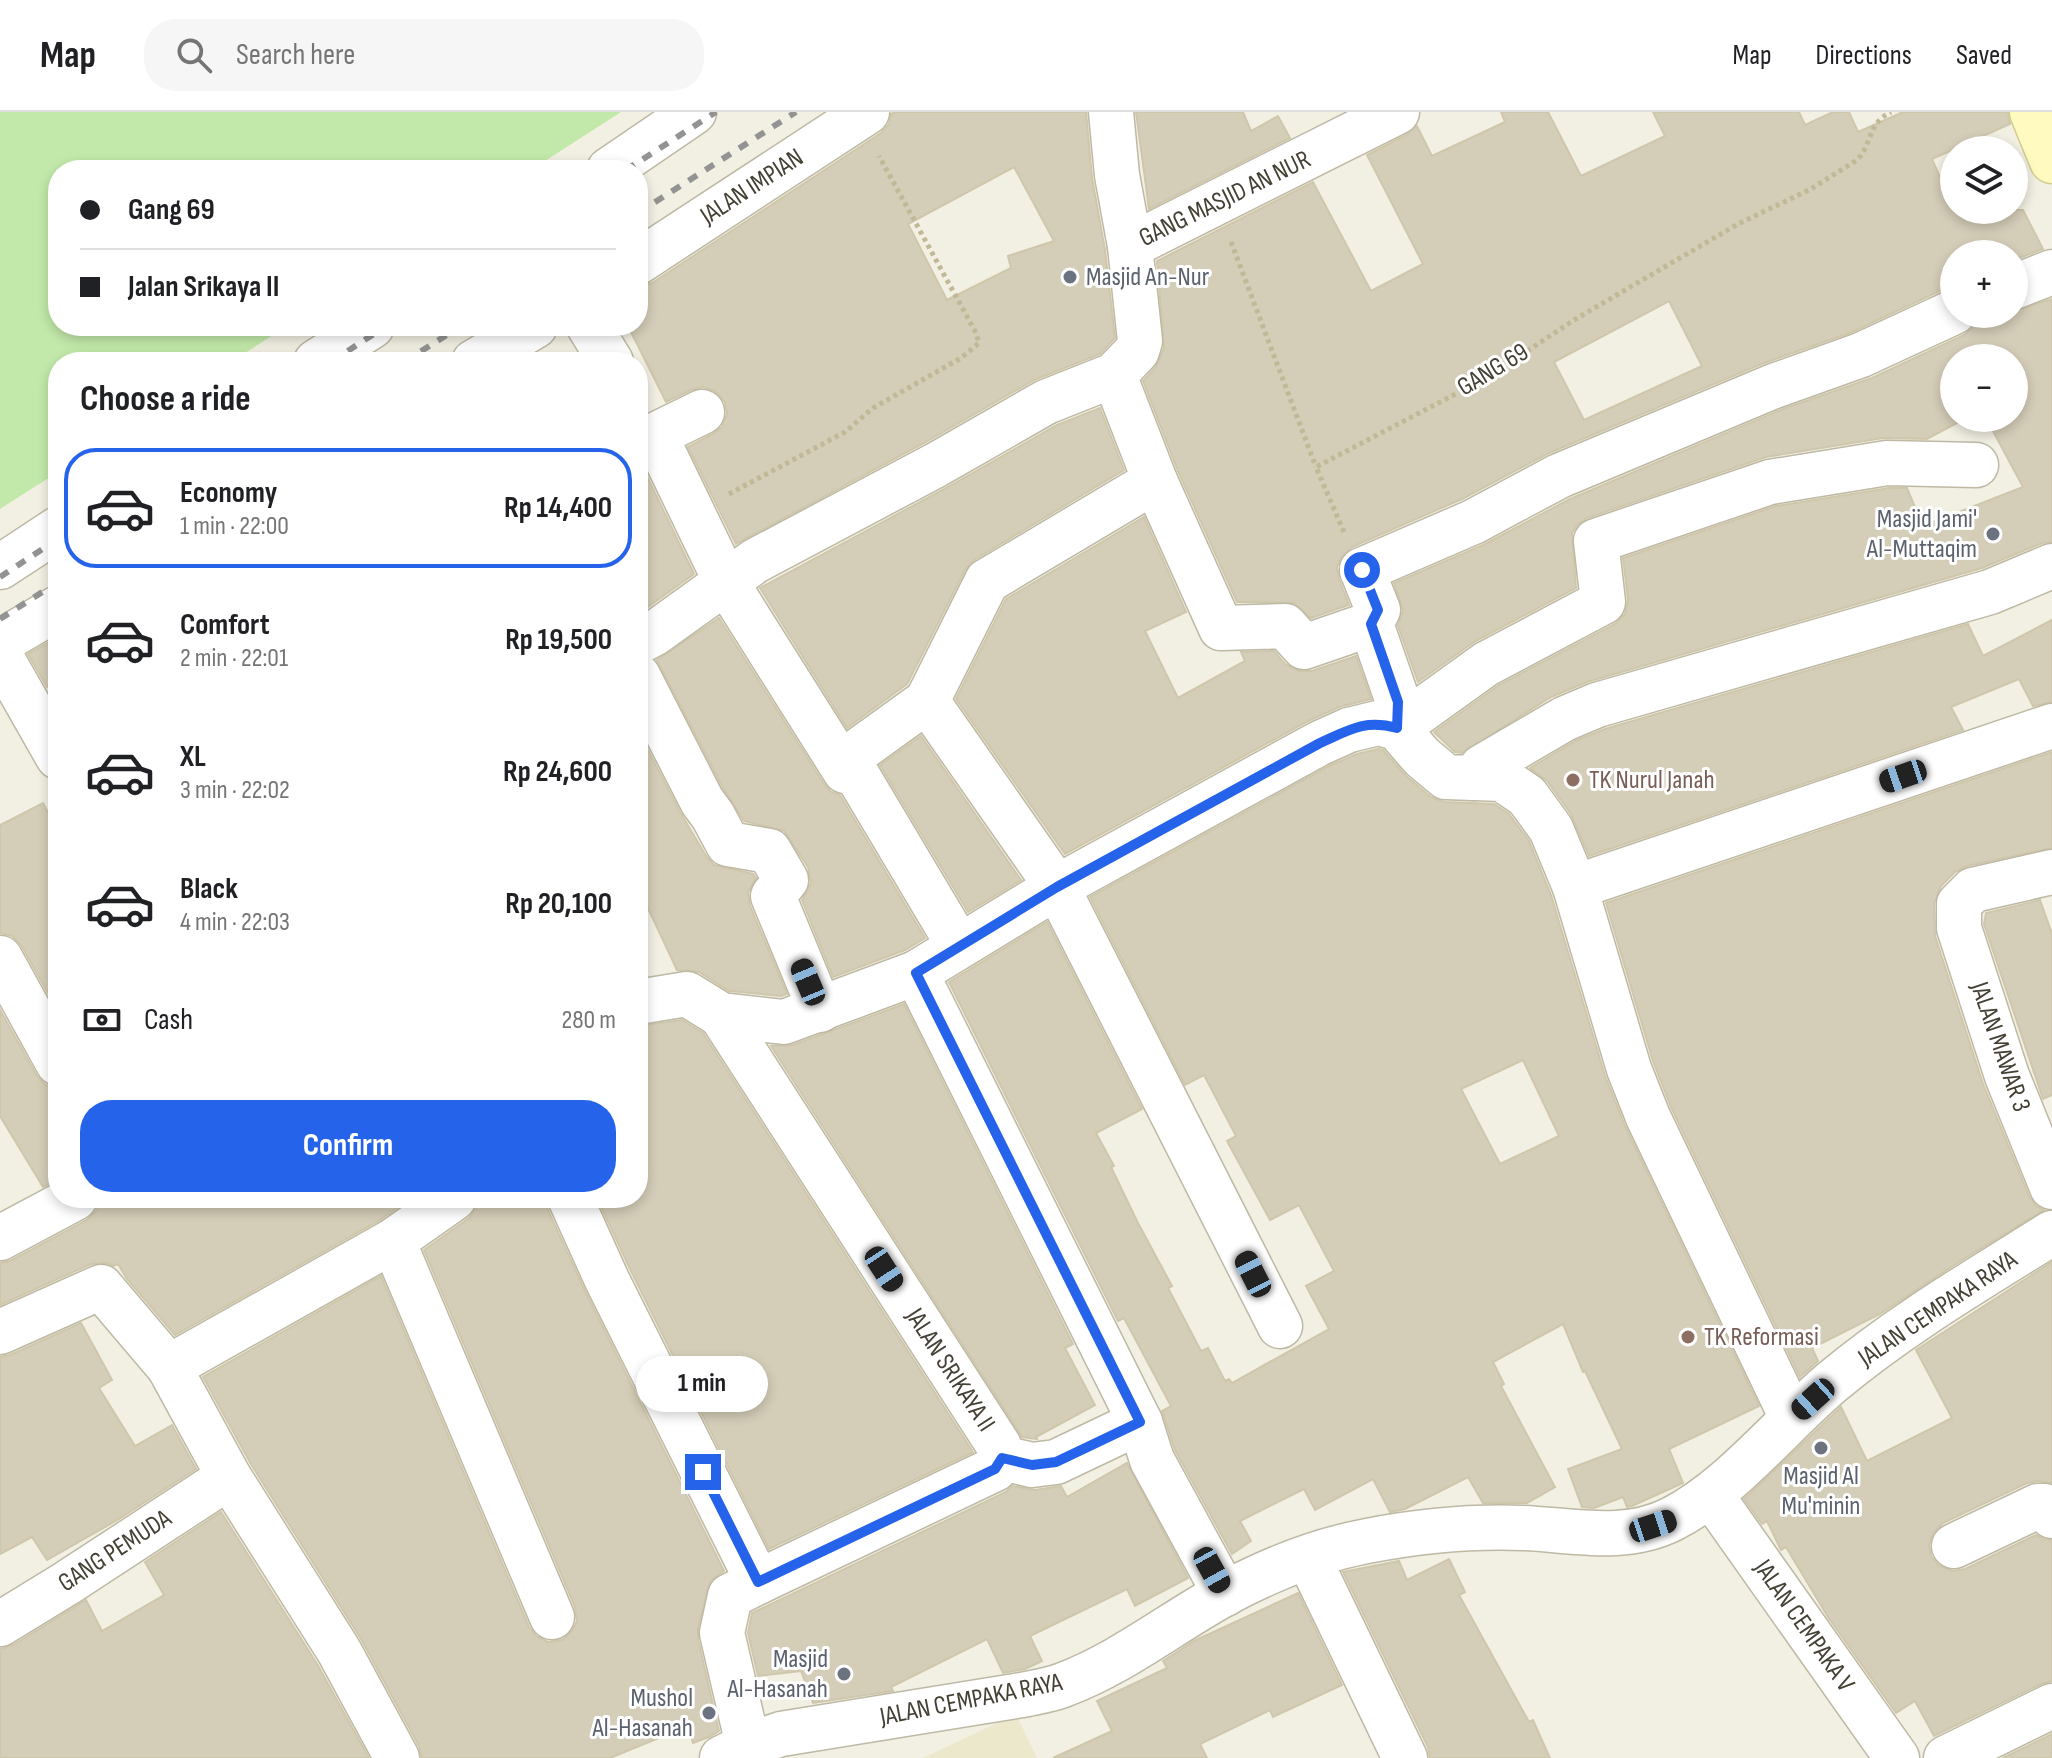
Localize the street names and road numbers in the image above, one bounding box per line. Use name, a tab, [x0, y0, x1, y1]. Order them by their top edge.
street label: JALAN IMPIAN	[694, 142, 809, 232]
street label: GANG MASJID AN NUR	[1134, 144, 1316, 254]
street label: GANG 69	[1452, 337, 1534, 403]
street label: JALAN MAWAR 3	[1963, 977, 2037, 1116]
street label: JALAN CEMPAKA RAYA	[1852, 1244, 2024, 1374]
street label: JALAN SRIKAYA II	[898, 1302, 1001, 1437]
street label: GANG PEMUDA	[53, 1503, 178, 1599]
street label: JALAN CEMPAKA V	[1747, 1553, 1861, 1698]
street label: JALAN CEMPAKA RAYA	[876, 1667, 1066, 1733]

